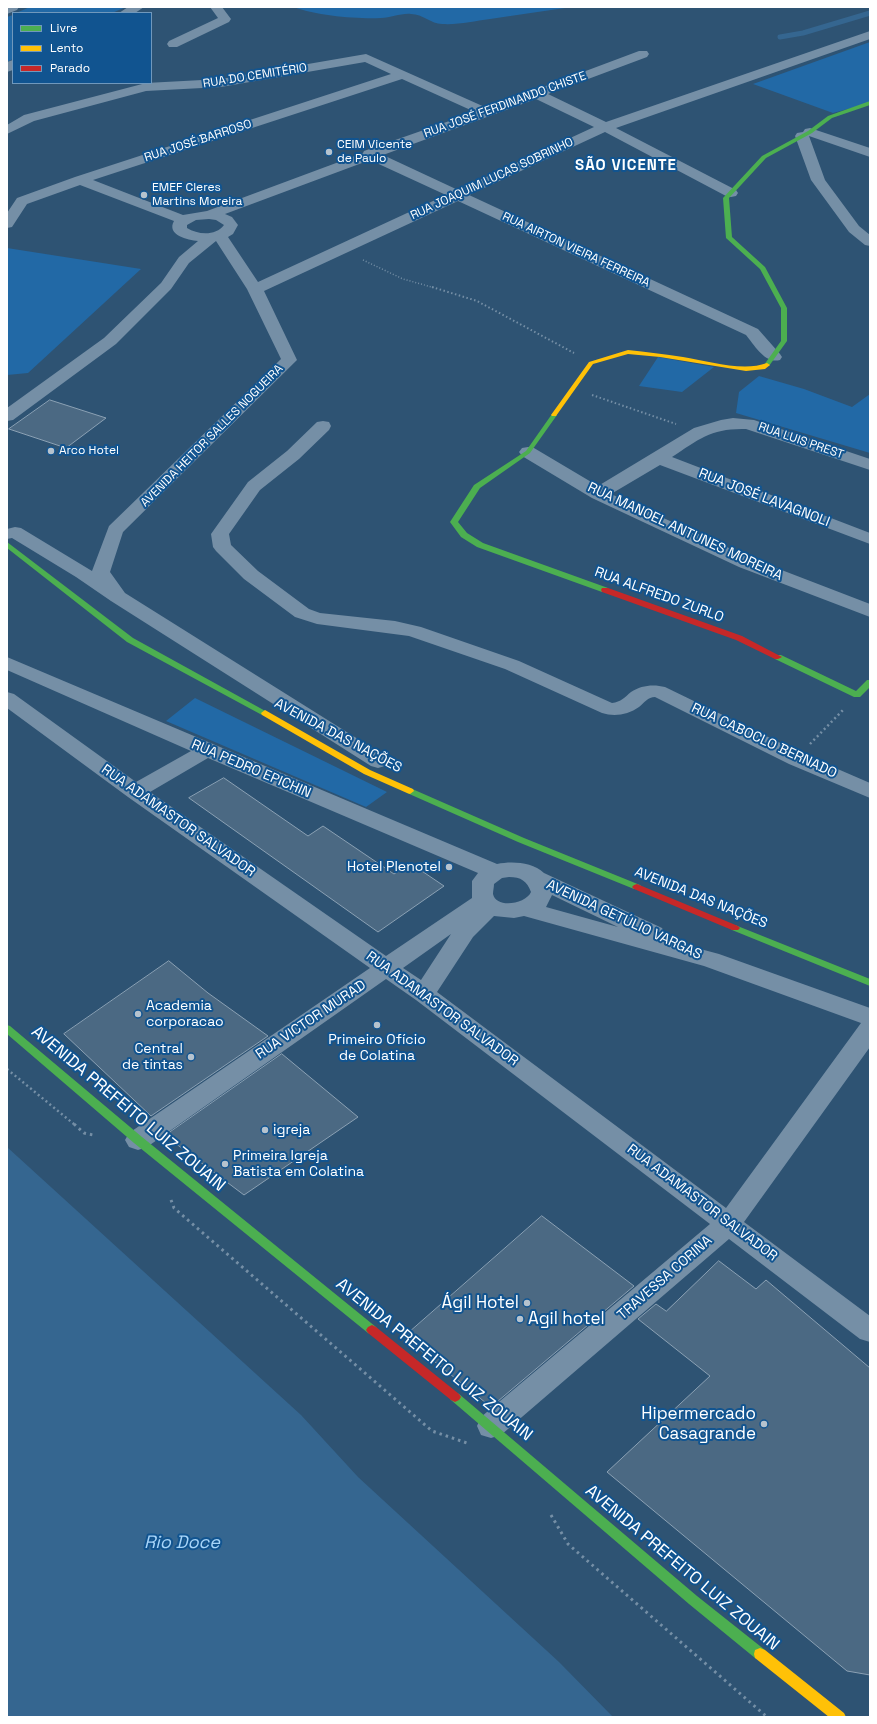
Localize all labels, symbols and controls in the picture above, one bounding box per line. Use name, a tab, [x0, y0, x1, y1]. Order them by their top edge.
legend	[12, 12, 152, 84]
text: Livre	[50, 20, 77, 36]
text: Lento	[50, 40, 84, 56]
text: Parado	[50, 60, 90, 76]
street label: RUA DO CEMITÉRIO	[202, 61, 308, 91]
street label: RUA JOSÉ FERDINANDO CHISTE	[422, 69, 588, 141]
street label: RUA JOSÉ BARROSO	[142, 117, 254, 165]
street label: RUA JOAQUIM LUCAS SOBRINHO	[408, 135, 576, 223]
place label: CEIM Vicente de Paulo	[337, 138, 412, 166]
marker: CEIM Vicente de Paulo	[324, 147, 334, 157]
district label: SÃO VICENTE	[575, 157, 677, 175]
place label: EMEF Cleres Martins Moreira	[152, 181, 242, 209]
marker: EMEF Cleres Martins Moreira	[139, 190, 149, 200]
street label: RUA AIRTON VIEIRA FERREIRA	[500, 209, 652, 291]
street label: AVENIDA HEITOR SALLES NOGUEIRA	[138, 362, 286, 510]
street label: RUA LUIS PREST	[756, 420, 846, 462]
place label: Arco Hotel	[59, 444, 119, 458]
marker: Arco Hotel	[46, 446, 56, 456]
street label: RUA JOSÉ LAVAGNOLI	[696, 465, 832, 531]
street label: RUA MANOEL ANTUNES MOREIRA	[585, 479, 785, 585]
street label: RUA ALFREDO ZURLO	[592, 564, 726, 626]
street label: AVENIDA DAS NAÇÕES	[271, 695, 405, 777]
street label: RUA CABOCLO BERNADO	[689, 700, 839, 782]
street label: RUA PEDRO EPICHIN	[189, 736, 313, 802]
street label: RUA ADAMASTOR SALVADOR	[98, 761, 258, 881]
place label: Hotel Plenotel	[347, 859, 441, 875]
marker: Hotel Plenotel	[444, 862, 454, 872]
street label: AVENIDA DAS NAÇÕES	[632, 864, 770, 932]
street label: AVENIDA GETÚLIO VARGAS	[544, 877, 704, 963]
street label: RUA ADAMASTOR SALVADOR	[363, 948, 521, 1070]
street label: RUA VICTOR MURAD	[253, 977, 369, 1063]
place label: Academia corporacao	[146, 998, 224, 1030]
marker: Academia corporacao	[133, 1009, 143, 1019]
marker: Primeiro Ofício de Colatina	[372, 1020, 382, 1030]
street label: AVENIDA PREFEITO LUIZ ZOUAIN	[27, 1022, 229, 1196]
place label: Primeiro Ofício de Colatina	[328, 1032, 426, 1064]
place label: Central de tintas	[122, 1041, 183, 1074]
marker: Central de tintas	[186, 1052, 196, 1062]
place label: igreja	[273, 1122, 310, 1138]
marker: igreja	[260, 1125, 270, 1135]
street label: RUA ADAMASTOR SALVADOR	[623, 1141, 781, 1265]
place label: Primeira Igreja Batista em Colatina	[233, 1148, 364, 1180]
marker: Primeira Igreja Batista em Colatina	[220, 1159, 230, 1169]
street label: TRAVESSA CORINA	[614, 1232, 716, 1324]
street label: AVENIDA PREFEITO LUIZ ZOUAIN	[332, 1274, 536, 1446]
place label: Ágil Hotel	[442, 1293, 519, 1313]
marker: Ágil Hotel	[522, 1298, 532, 1308]
place label: Agil hotel	[528, 1309, 605, 1329]
marker: Agil hotel	[515, 1314, 525, 1324]
place label: Hipermercado Casagrande	[641, 1404, 756, 1444]
marker: Hipermercado Casagrande	[759, 1419, 769, 1429]
street label: AVENIDA PREFEITO LUIZ ZOUAIN	[581, 1481, 783, 1655]
water label: Rio Doce	[144, 1532, 220, 1554]

